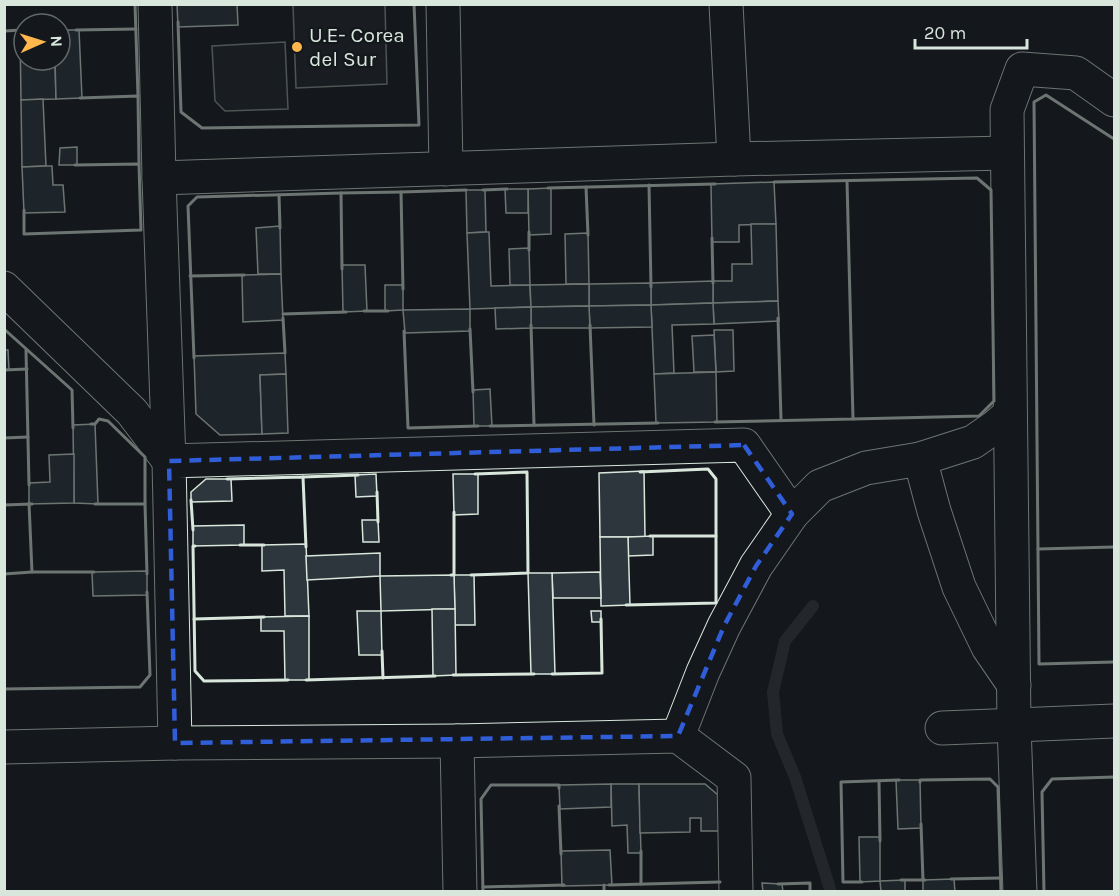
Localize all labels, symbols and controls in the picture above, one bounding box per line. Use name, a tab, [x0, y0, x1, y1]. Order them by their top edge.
north arrow	[12, 12, 72, 72]
scale bar	[915, 12, 1028, 50]
text: 20 m	[924, 22, 966, 44]
place label: U.E- Corea del Sur	[309, 23, 405, 71]
text: N	[47, 35, 66, 47]
marker: U.E- Corea del Sur	[290, 40, 304, 54]

